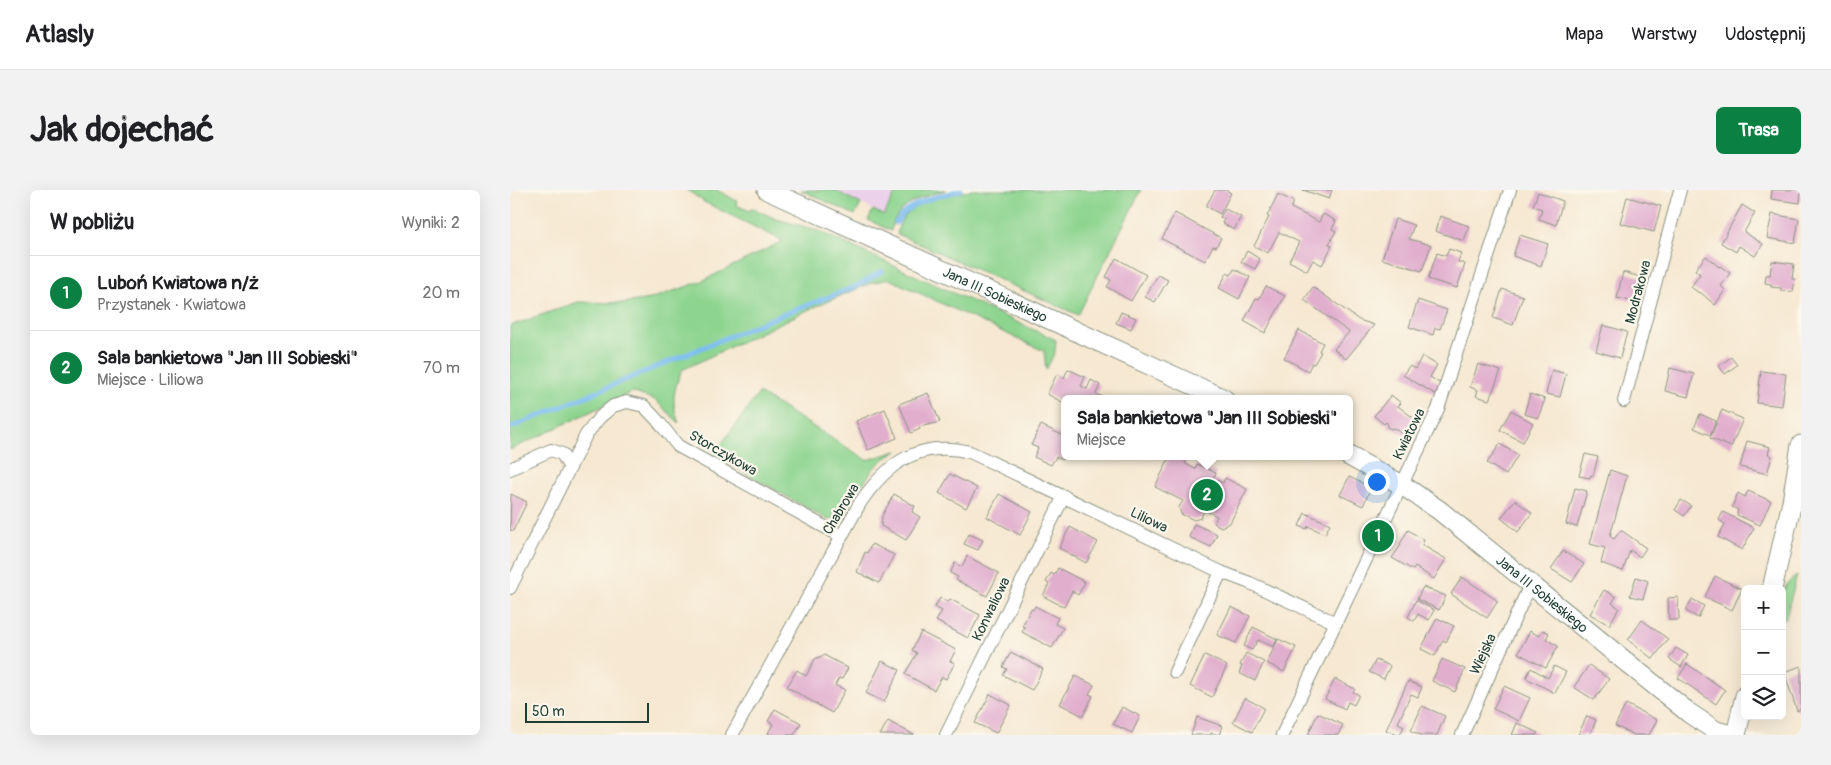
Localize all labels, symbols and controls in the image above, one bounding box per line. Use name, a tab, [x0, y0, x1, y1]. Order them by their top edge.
text: Atlasly	[25, 20, 94, 49]
text: Mapa	[1565, 23, 1603, 46]
text: Warstwy	[1631, 23, 1697, 46]
text: Udostępnij	[1725, 23, 1806, 46]
button: Trasa	[1716, 107, 1801, 154]
text: Jak dojechać	[30, 108, 214, 152]
text: W pobliżu	[50, 209, 134, 236]
text: Wyniki: 2	[401, 213, 460, 233]
street label: Modrakowa	[1621, 258, 1655, 326]
street label: Jana III Sobieskiego	[940, 263, 1051, 326]
text: Luboń Kwiatowa n/ż	[97, 271, 259, 295]
text: 1	[63, 283, 69, 303]
text: 20 m	[422, 283, 460, 303]
text: Przystanek · Kwiatowa	[97, 295, 246, 315]
text: Sala bankietowa "Jan III Sobieski"	[97, 346, 358, 370]
text: 2	[62, 358, 70, 378]
text: 70 m	[423, 358, 460, 378]
text: Miejsce · Liliowa	[97, 370, 203, 390]
popup	[1061, 395, 1353, 460]
street label: Kwiatowa	[1389, 405, 1429, 463]
text: Sala bankietowa "Jan III Sobieski"	[1077, 406, 1337, 430]
street label: Storczykowa	[686, 427, 760, 479]
text: Miejsce	[1077, 430, 1126, 450]
your location	[1364, 469, 1390, 495]
pin: 2	[1191, 476, 1223, 514]
street label: Chabrowa	[819, 480, 863, 538]
street label: Liliowa	[1127, 504, 1171, 536]
pin: 1	[1362, 517, 1394, 555]
street label: Jana III Sobieskiego	[1493, 551, 1592, 636]
street label: Konwaliowa	[968, 574, 1014, 644]
map controls	[1741, 585, 1786, 720]
button: +	[1741, 585, 1786, 630]
button: −	[1741, 630, 1786, 675]
street label: Wiejska	[1466, 631, 1500, 677]
button: layers	[1741, 675, 1786, 720]
scale bar	[525, 700, 649, 723]
text: 50 m	[532, 703, 565, 720]

